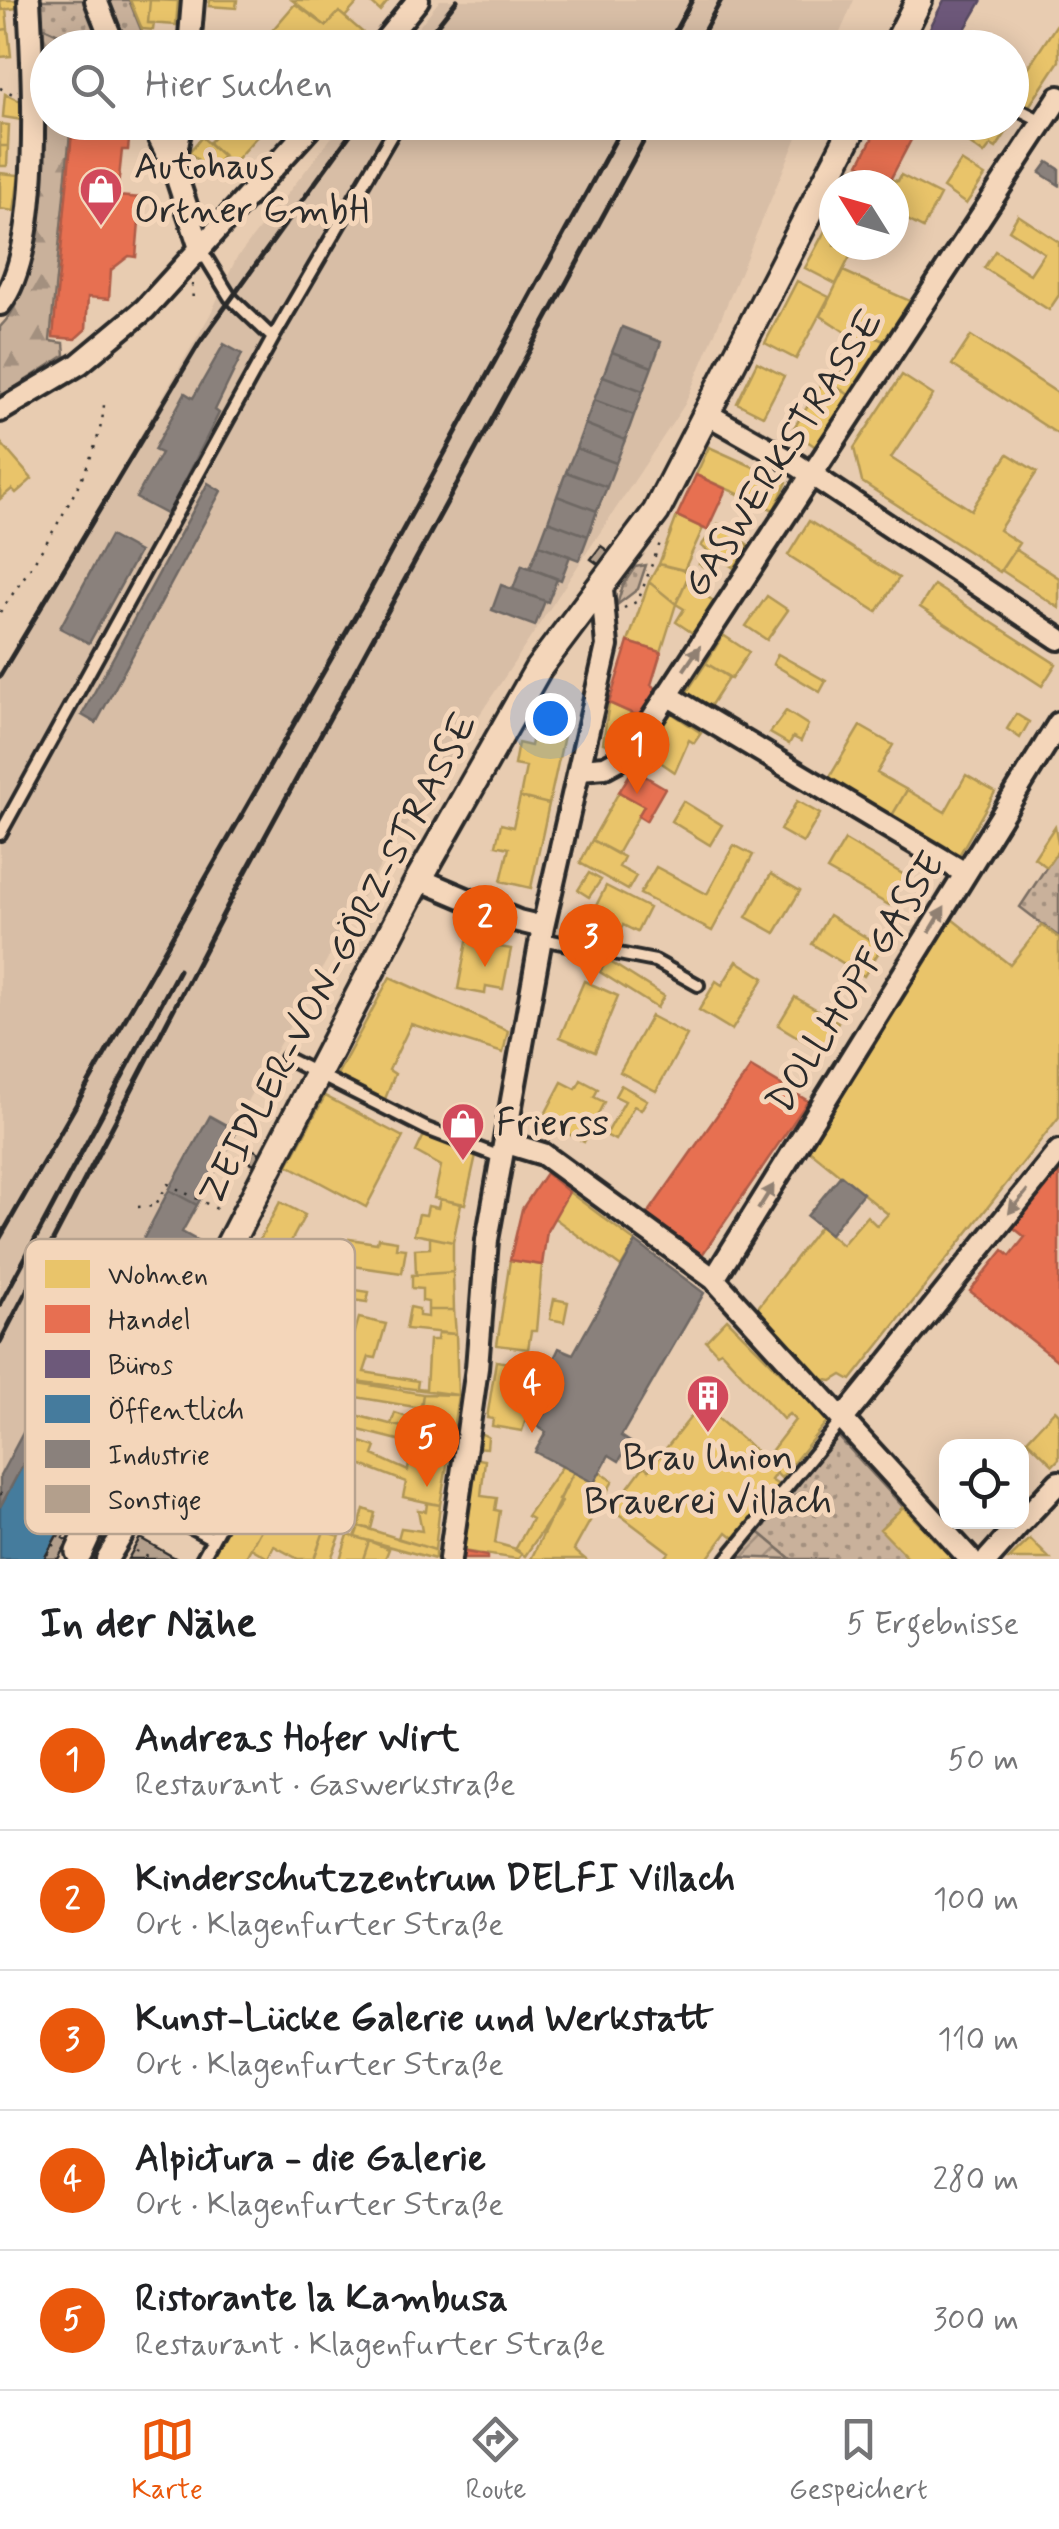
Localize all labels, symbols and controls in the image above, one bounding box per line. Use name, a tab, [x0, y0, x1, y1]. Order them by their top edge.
search box	[30, 30, 1029, 140]
icon: search	[65, 58, 120, 113]
text: Hier suchen	[145, 61, 333, 110]
place label: Autohaus Ortner GmbH	[134, 143, 369, 236]
shop icon: Autohaus Ortner GmbH	[78, 166, 124, 227]
north arrow	[819, 170, 909, 260]
street label: GASWERKSTRASSE	[673, 301, 895, 607]
one-way arrow	[682, 644, 700, 671]
your location	[525, 693, 576, 744]
street label: ZEIDLER-VON-GÖRZ-STRASSE	[188, 705, 490, 1213]
pin: 1	[604, 712, 670, 794]
street label: DOLLHOPFGASSE	[757, 843, 957, 1123]
pin: 2	[452, 884, 518, 967]
pin: 3	[558, 904, 624, 986]
one-way arrow	[928, 906, 945, 934]
place label: Frierss	[496, 1100, 609, 1149]
shop icon: Frierss	[440, 1101, 486, 1162]
one-way arrow	[757, 1183, 774, 1211]
one-way arrow	[1008, 1190, 1029, 1215]
legend	[25, 1239, 355, 1534]
text: Wohnen	[108, 1258, 208, 1295]
text: Handel	[108, 1303, 191, 1340]
text: Büros	[108, 1348, 173, 1385]
pin: 4	[500, 1350, 564, 1433]
building icon: Brau Union Brauerei Villach	[685, 1373, 731, 1434]
text: Öffentlich	[108, 1393, 244, 1430]
pin: 5	[394, 1404, 460, 1487]
place label: Brau Union Brauerei Villach	[584, 1434, 832, 1527]
text: Industrie	[108, 1438, 210, 1475]
map controls	[939, 1439, 1029, 1529]
button: locate	[939, 1439, 1029, 1529]
text: Sonstige	[108, 1483, 202, 1520]
text: In der Nähe	[40, 1597, 257, 1652]
text: 5 Ergebnisse	[846, 1603, 1019, 1645]
text: Andreas Hofer Wirt	[135, 1715, 459, 1764]
text: 1	[65, 1739, 80, 1781]
text: 50 m	[947, 1739, 1019, 1781]
text: Restaurant · Gaswerkstraße	[135, 1764, 516, 1806]
text: Kinderschutzzentrum DELFI Villach	[135, 1855, 735, 1904]
text: 2	[65, 1879, 80, 1921]
text: 100 m	[933, 1879, 1019, 1921]
text: Ort · Klagenfurter Straße	[135, 1904, 504, 1946]
text: Kunst-Lücke Galerie und Werkstatt	[135, 1995, 714, 2044]
text: 3	[65, 2019, 80, 2061]
text: 110 m	[938, 2019, 1019, 2061]
text: Ort · Klagenfurter Straße	[135, 2044, 504, 2086]
text: Alpictura - die Galerie	[135, 2135, 486, 2184]
text: 4	[63, 2159, 82, 2201]
text: 280 m	[932, 2159, 1019, 2201]
text: Ort · Klagenfurter Straße	[135, 2184, 504, 2226]
text: Ristorante la Kambusa	[135, 2275, 508, 2324]
text: 5	[63, 2299, 82, 2341]
text: 300 m	[933, 2299, 1019, 2341]
text: Restaurant · Klagenfurter Straße	[135, 2324, 605, 2366]
tab: Karte	[131, 2412, 203, 2509]
tab: Route	[465, 2412, 526, 2509]
tab: Gespeichert	[789, 2412, 928, 2509]

